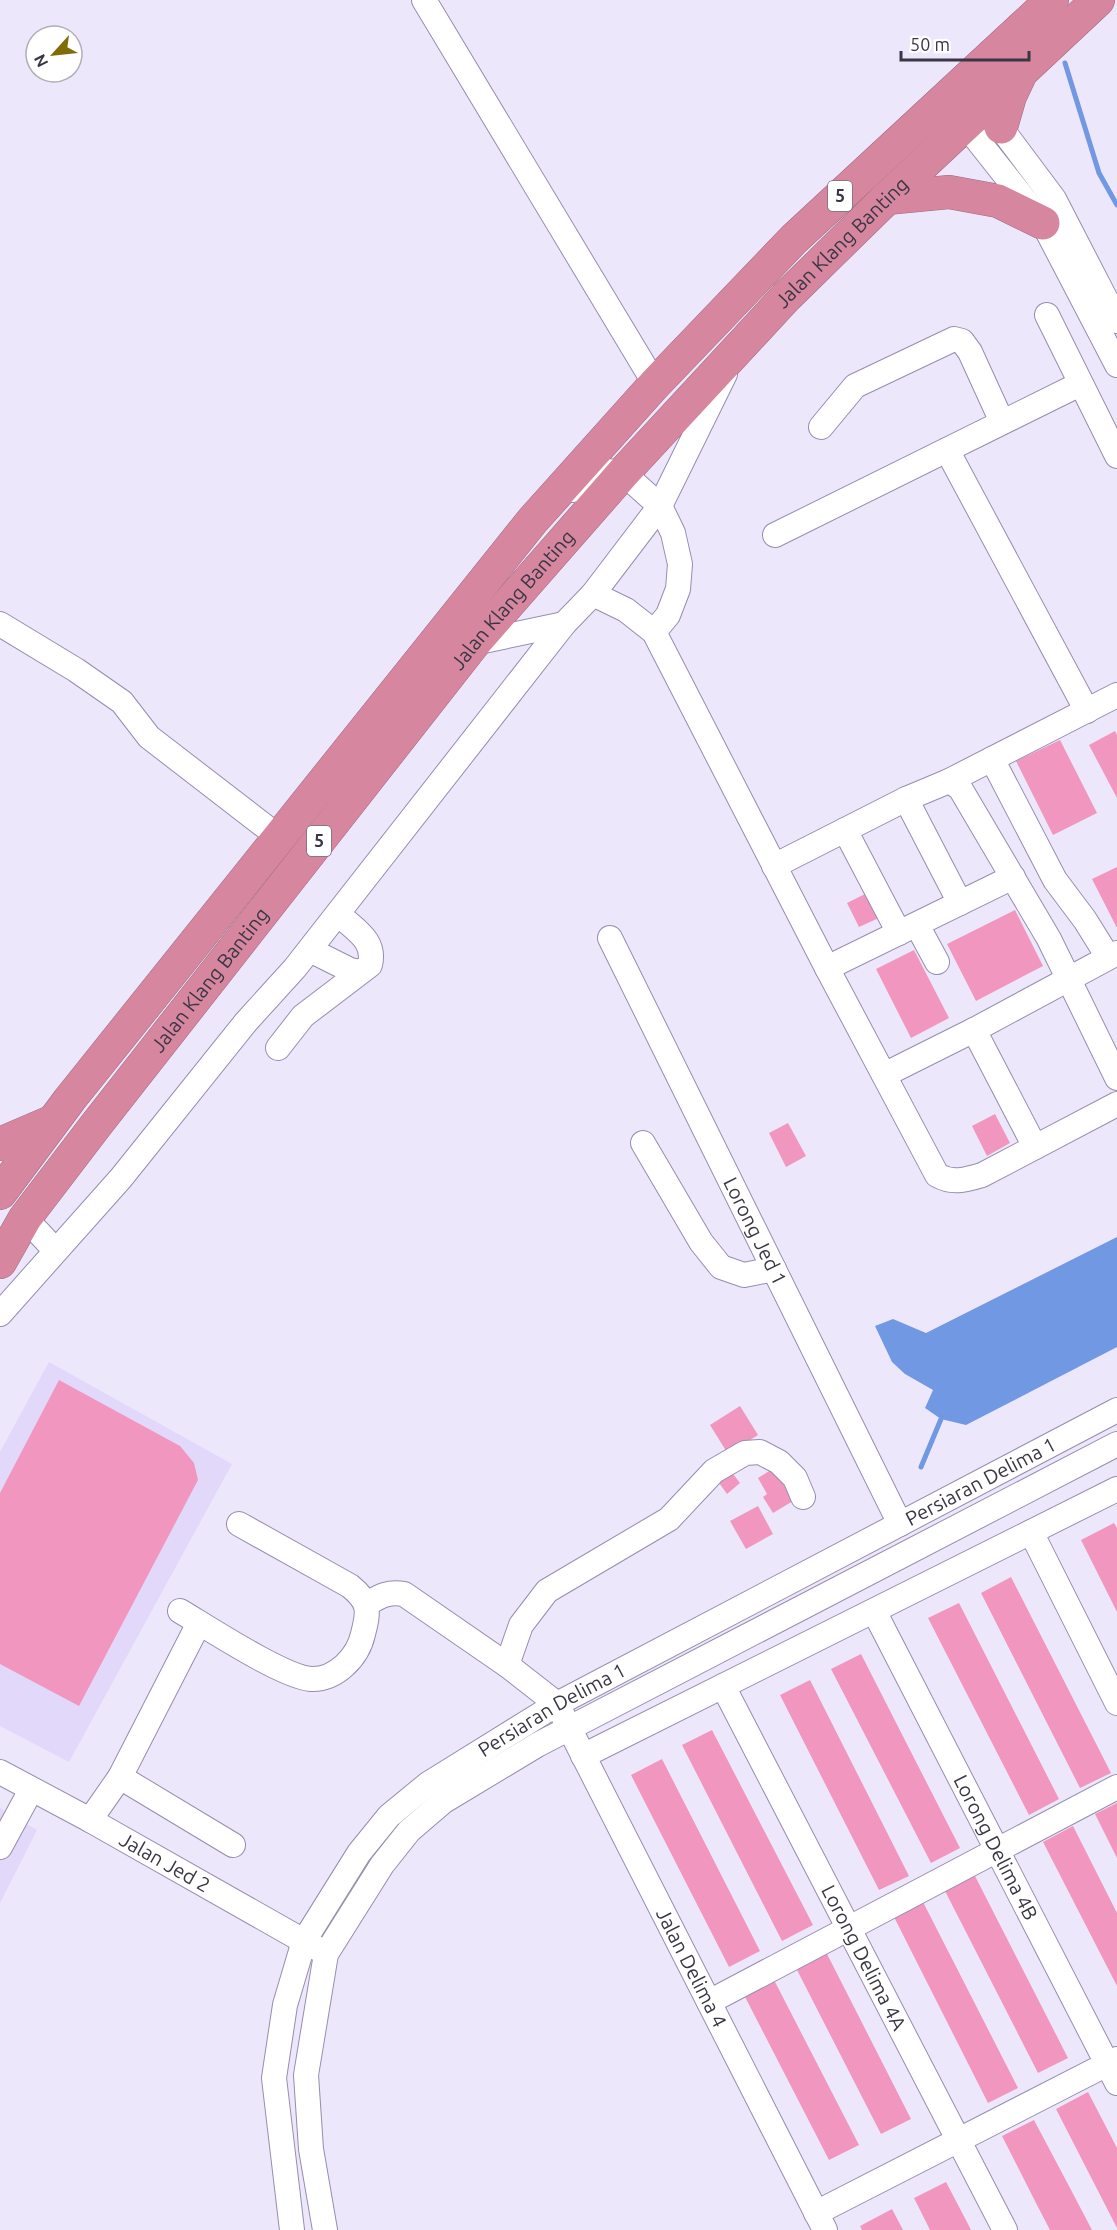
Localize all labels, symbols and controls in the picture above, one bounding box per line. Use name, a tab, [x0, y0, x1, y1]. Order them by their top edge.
north arrow	[24, 24, 84, 84]
scale bar	[901, 24, 1028, 62]
text: 50 m	[910, 34, 950, 54]
text: N	[30, 51, 51, 70]
street label: Jalan Klang Banting	[770, 172, 913, 312]
road number: 5	[828, 181, 852, 211]
street label: Jalan Klang Banting	[446, 525, 579, 674]
road number: 5	[307, 826, 331, 856]
street label: Jalan Klang Banting	[146, 903, 273, 1056]
street label: Lorong Jed 1	[719, 1173, 792, 1288]
street label: Persiaran Delima 1	[902, 1432, 1060, 1530]
street label: Persiaran Delima 1	[474, 1658, 629, 1761]
street label: Lorong Delima 4B	[949, 1771, 1043, 1924]
street label: Jalan Jed 2	[116, 1827, 214, 1897]
street label: Lorong Delima 4A	[817, 1881, 911, 2034]
street label: Jalan Delima 4	[652, 1904, 732, 2031]

